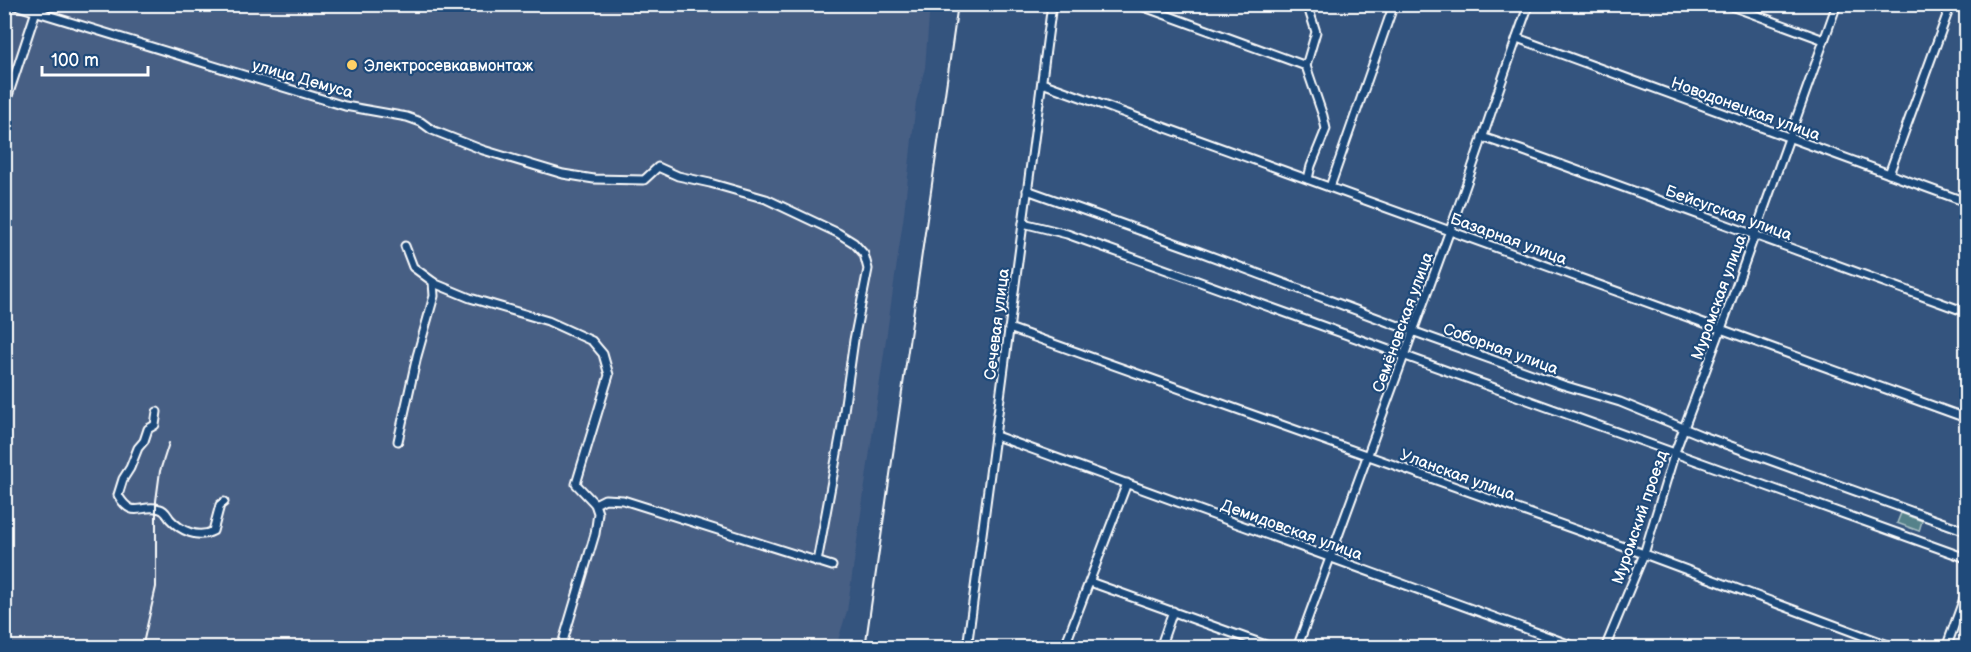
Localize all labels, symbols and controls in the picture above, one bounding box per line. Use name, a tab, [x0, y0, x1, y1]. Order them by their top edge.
scale bar	[42, 39, 148, 77]
text: 100 m	[51, 50, 99, 71]
street label: улица Демуса	[250, 56, 356, 103]
place label: Электросевкавмонтаж	[364, 57, 534, 76]
marker: Электросевкавмонтаж	[345, 58, 359, 72]
street label: Новодонецкая улица	[1668, 74, 1823, 145]
street label: Бейсугская улица	[1663, 182, 1795, 245]
street label: Базарная улица	[1448, 209, 1570, 270]
street label: Муромская улица	[1688, 232, 1751, 363]
street label: Семёновская улица	[1369, 249, 1438, 395]
street label: Сечевая улица	[981, 267, 1014, 381]
street label: Соборная улица	[1440, 320, 1561, 379]
street label: Уланская улица	[1397, 446, 1518, 505]
street label: Муромский проезд	[1609, 448, 1672, 587]
street label: Демидовская улица	[1218, 496, 1365, 565]

